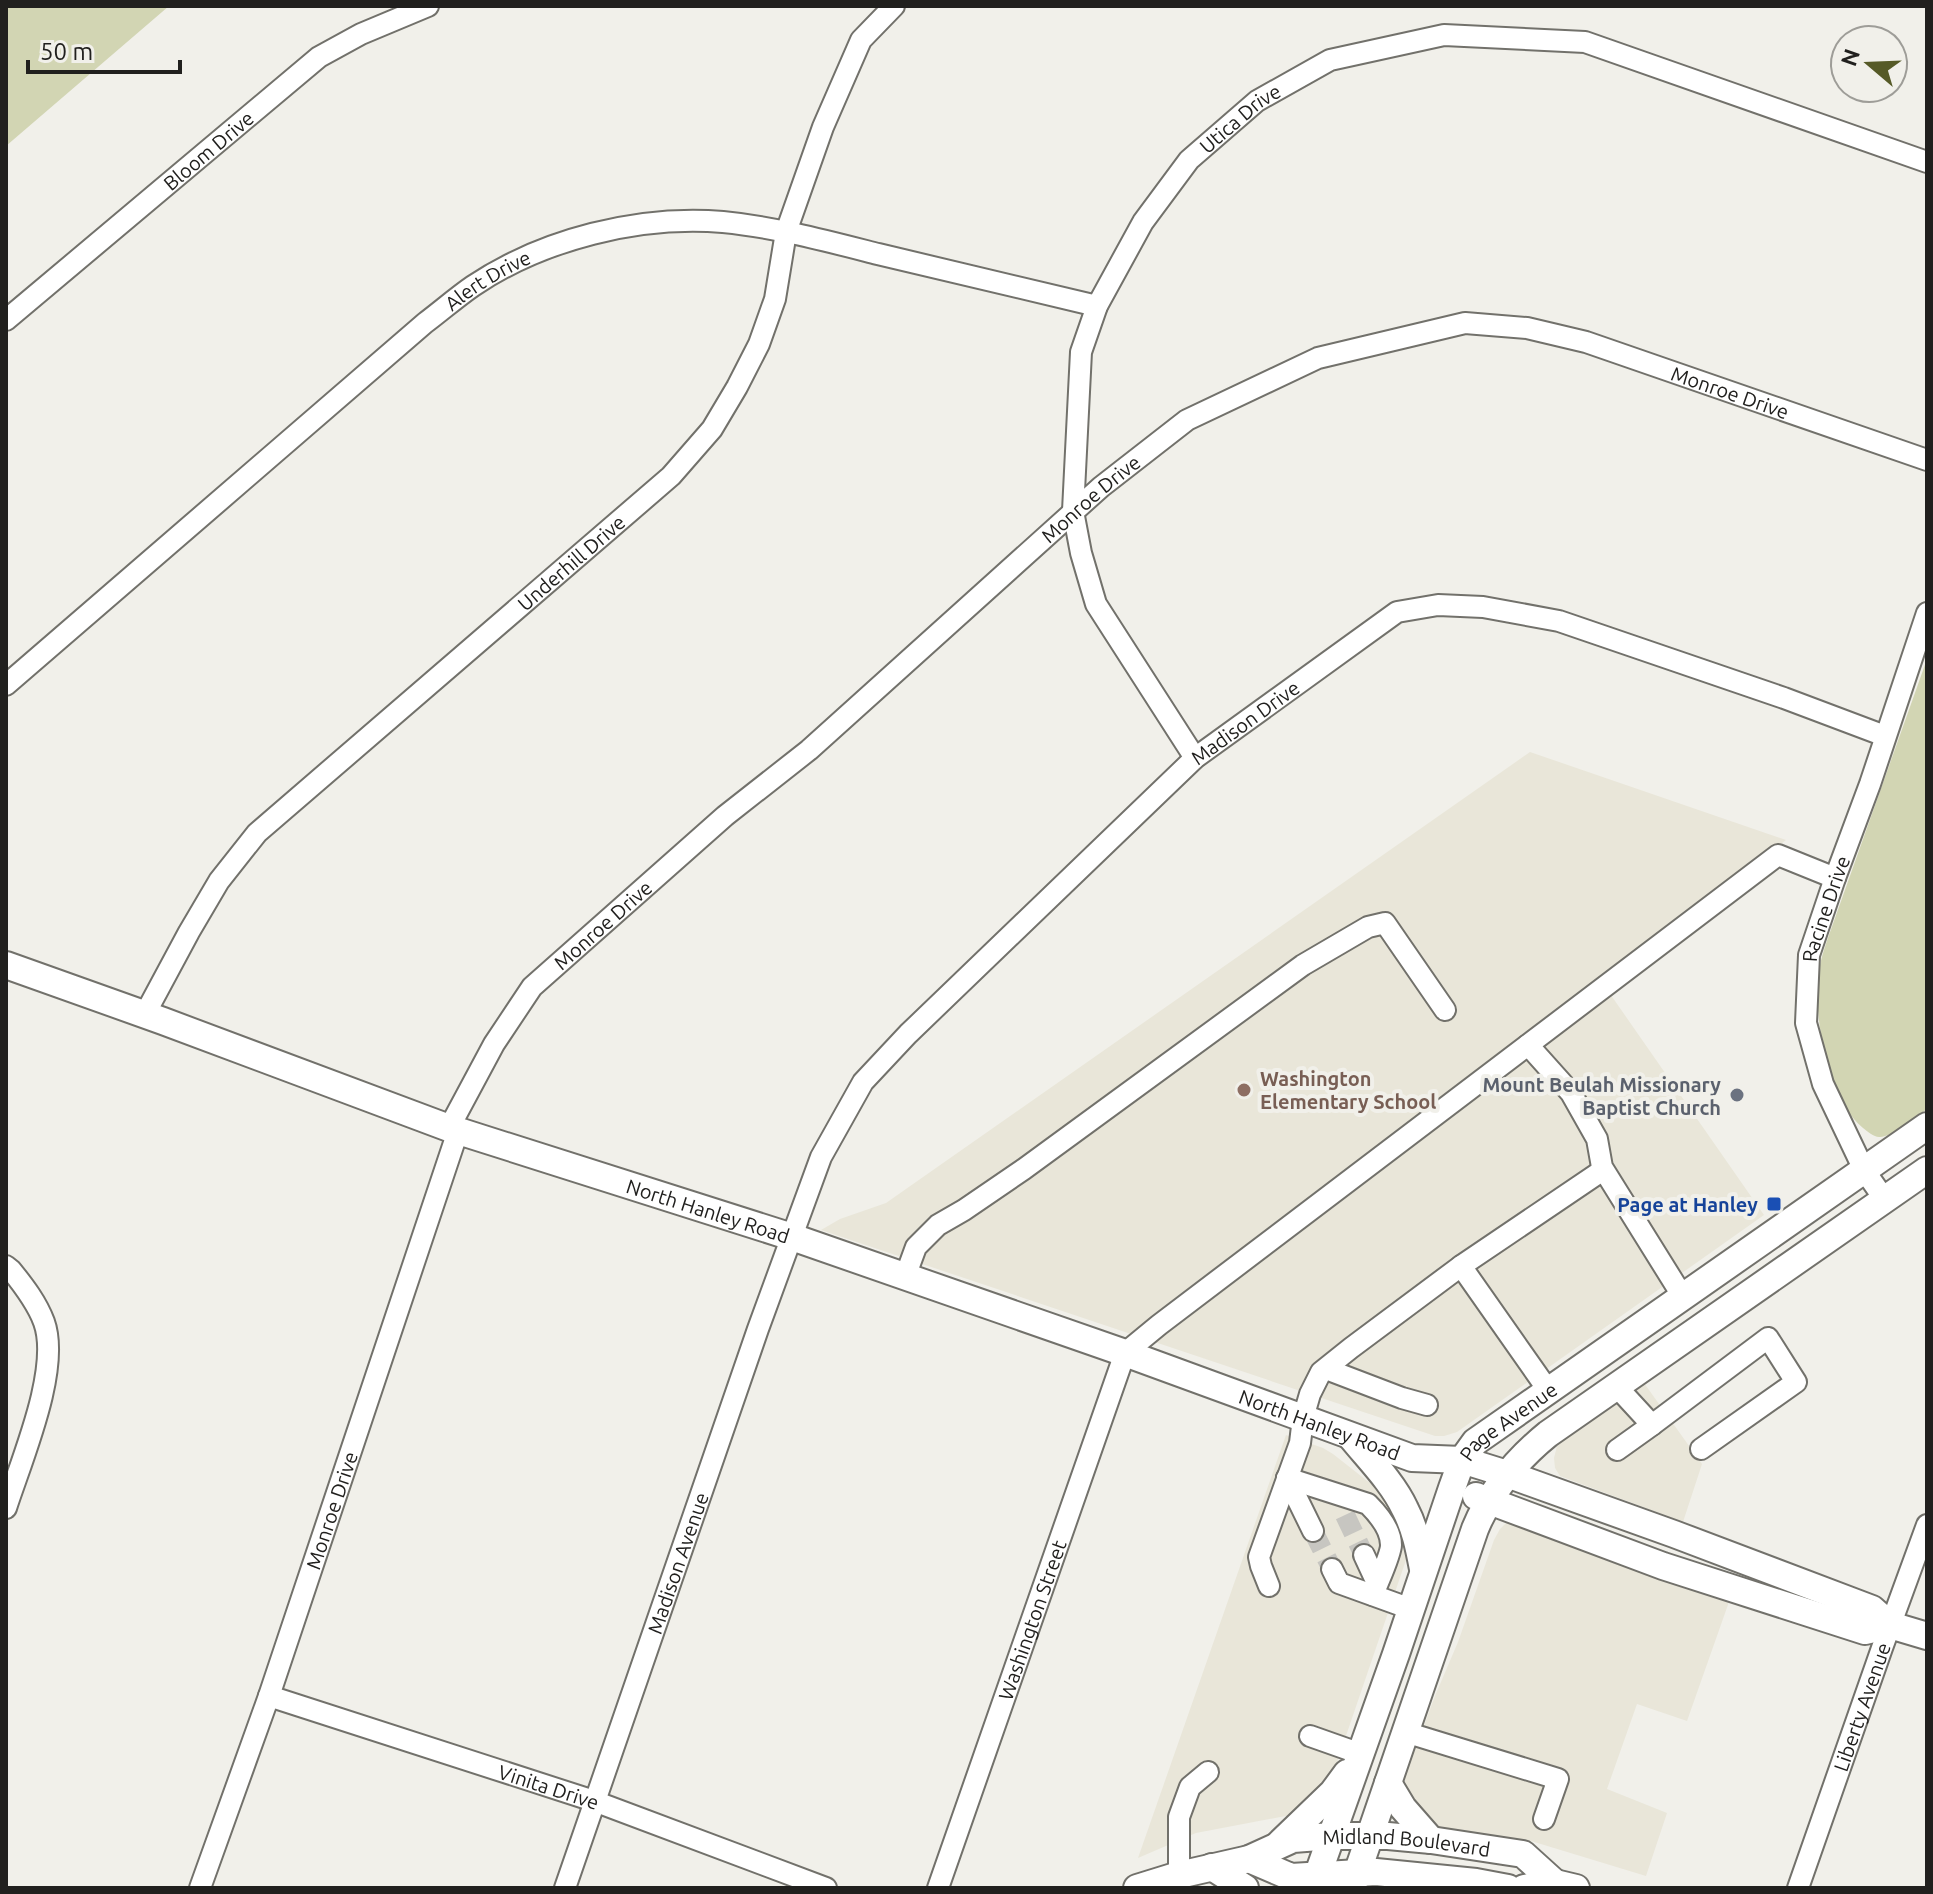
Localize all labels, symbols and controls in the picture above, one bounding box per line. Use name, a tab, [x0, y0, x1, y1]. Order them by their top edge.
scale bar	[28, 24, 180, 74]
north arrow	[1829, 24, 1909, 104]
text: 50 m	[40, 38, 93, 65]
text: N	[1835, 45, 1864, 69]
street label: Utica Drive	[1194, 79, 1284, 157]
street label: Bloom Drive	[158, 106, 258, 195]
street label: Alert Drive	[440, 245, 534, 315]
street label: Monroe Drive	[1668, 361, 1792, 423]
street label: Monroe Drive	[1036, 450, 1144, 547]
street label: Underhill Drive	[513, 510, 629, 615]
street label: Madison Drive	[1186, 675, 1303, 769]
street label: Racine Drive	[1797, 852, 1854, 962]
street label: Monroe Drive	[549, 875, 656, 974]
place label: Washington Elementary School	[1260, 1067, 1436, 1113]
place label: Mount Beulah Missionary Baptist Church	[1483, 1073, 1721, 1119]
marker: Washington Elementary School	[1235, 1081, 1253, 1099]
marker: Mount Beulah Missionary Baptist Church	[1728, 1086, 1746, 1104]
street label: North Hanley Road	[624, 1174, 793, 1247]
place label: Page at Hanley	[1617, 1193, 1758, 1216]
marker: Page at Hanley	[1765, 1195, 1783, 1213]
street label: Page Avenue	[1454, 1377, 1561, 1465]
street label: North Hanley Road	[1236, 1384, 1403, 1464]
street label: Monroe Drive	[301, 1448, 362, 1572]
street label: Madison Avenue	[642, 1489, 712, 1637]
street label: Washington Street	[993, 1537, 1070, 1703]
street label: Liberty Avenue	[1828, 1639, 1895, 1774]
street label: Vinita Drive	[495, 1759, 602, 1813]
street label: Midland Boulevard	[1322, 1824, 1492, 1860]

